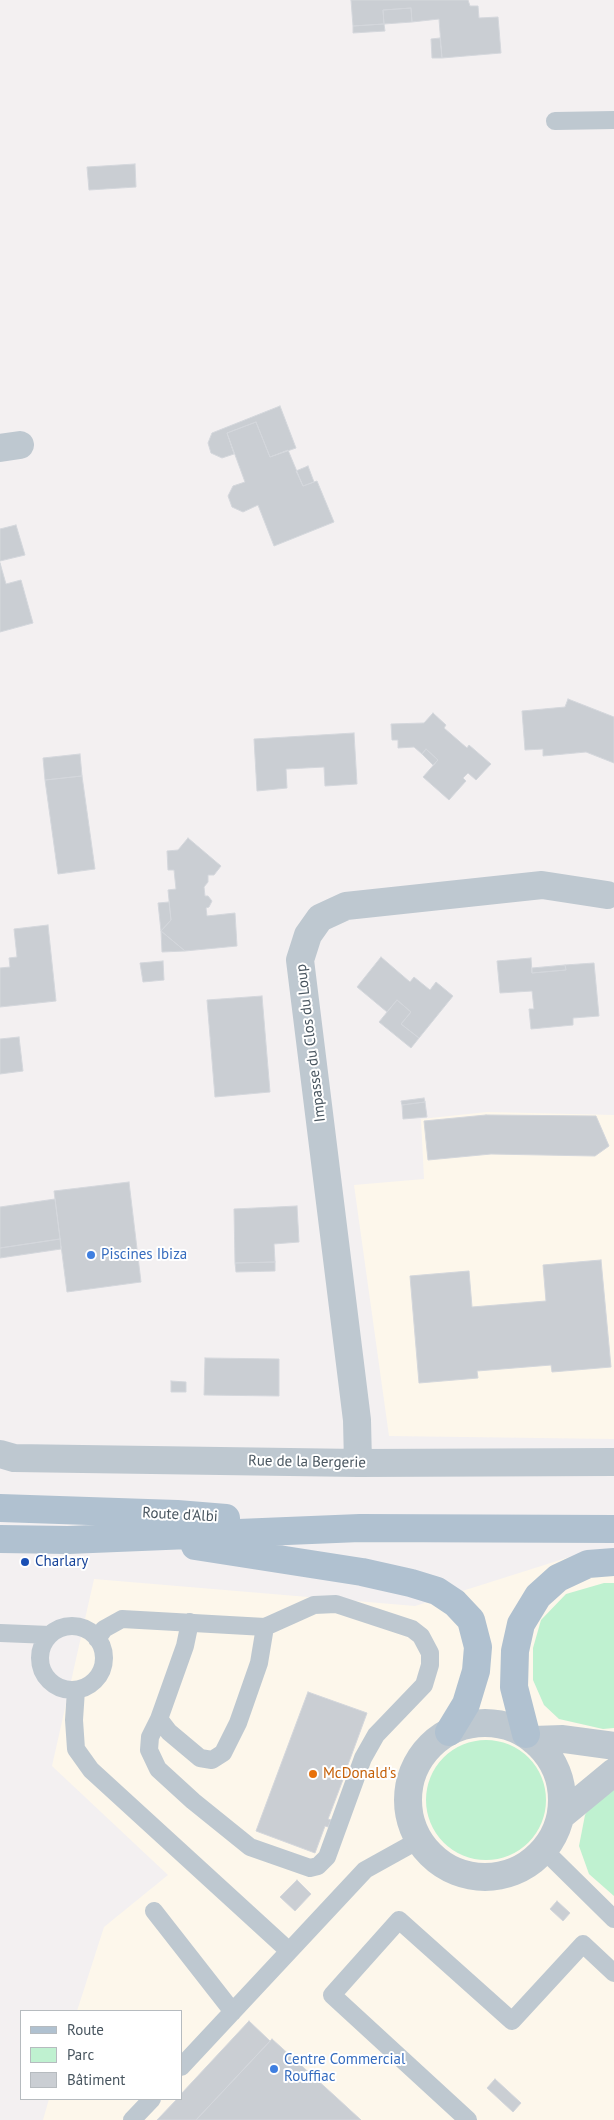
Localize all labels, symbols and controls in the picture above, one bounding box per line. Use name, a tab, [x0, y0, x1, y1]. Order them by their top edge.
street label: Impasse du Clos du Loup	[292, 963, 330, 1123]
place label: Piscines Ibiza	[101, 1246, 187, 1264]
marker: Piscines Ibiza	[85, 1249, 97, 1261]
street label: Rue de la Bergerie	[248, 1452, 366, 1472]
street label: Route d'Albi	[142, 1504, 218, 1526]
place label: Charlary	[35, 1553, 88, 1571]
marker: Charlary	[19, 1556, 31, 1568]
place label: McDonald's	[323, 1765, 396, 1783]
marker: McDonald's	[307, 1768, 319, 1780]
legend	[20, 2010, 182, 2100]
text: Route	[67, 2020, 104, 2039]
text: Parc	[67, 2045, 94, 2064]
place label: Centre Commercial Rouffiac	[284, 2051, 405, 2086]
marker: Centre Commercial Rouffiac	[268, 2063, 280, 2075]
text: Bâtiment	[67, 2070, 125, 2089]

